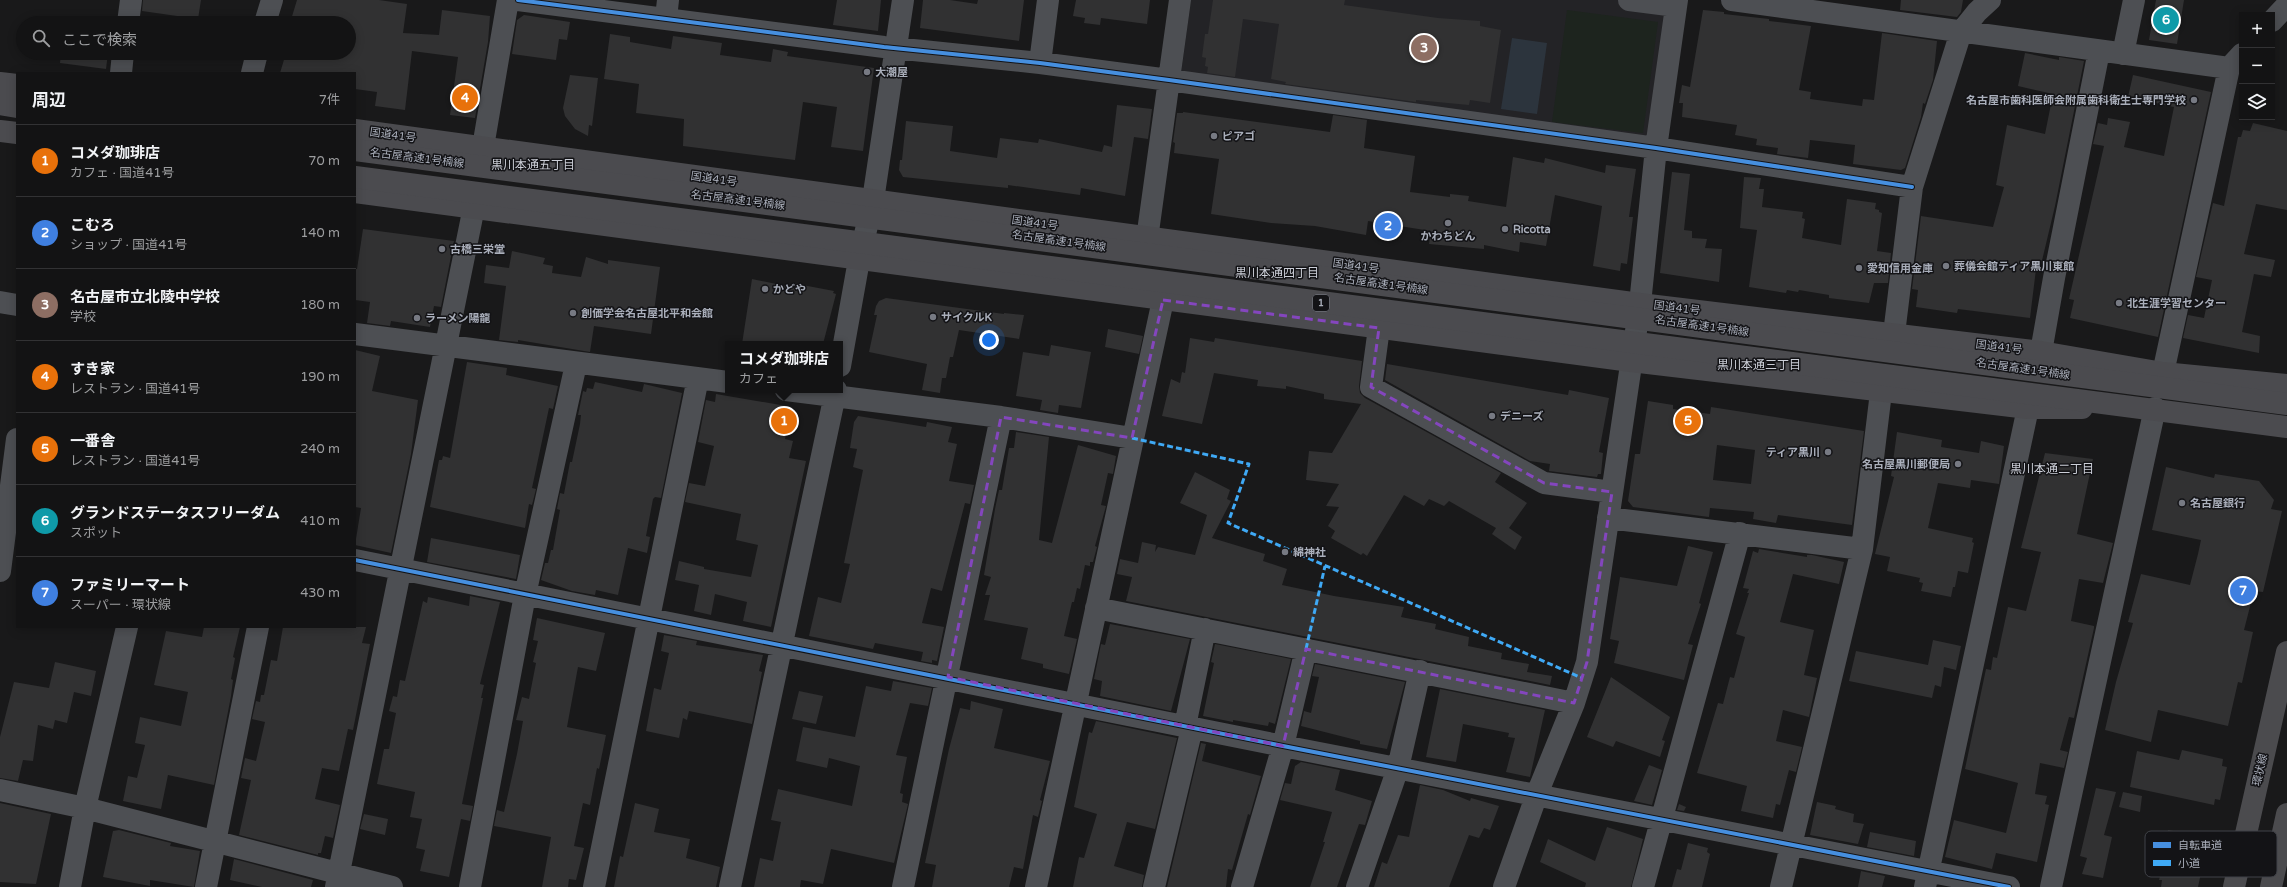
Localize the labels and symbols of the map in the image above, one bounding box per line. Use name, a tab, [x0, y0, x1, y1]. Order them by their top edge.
pin: 6	[2153, 5, 2179, 35]
pin: 3	[1411, 33, 1437, 63]
place label: 大潮屋	[875, 66, 908, 79]
marker: 大潮屋	[862, 67, 872, 77]
pin: 4	[452, 83, 478, 113]
place label: 名古屋市歯科医師会附属歯科衛生士専門学校	[1966, 94, 2186, 107]
marker: 名古屋市歯科医師会附属歯科衛生士専門学校	[2189, 95, 2199, 105]
street label: 国道41号	[369, 125, 417, 145]
place label: ピアゴ	[1222, 130, 1255, 143]
marker: ピアゴ	[1209, 131, 1219, 141]
street label: 名古屋高速1号楠線	[369, 146, 465, 170]
district label: 黒川本通五丁目	[491, 158, 575, 172]
street label: 国道41号	[690, 169, 738, 189]
street label: 名古屋高速1号楠線	[690, 188, 786, 212]
pin: 2	[1375, 211, 1401, 241]
street label: 国道41号	[1011, 213, 1059, 233]
marker: かわちどん	[1443, 218, 1453, 228]
place label: Ricotta	[1513, 223, 1551, 236]
marker: Ricotta	[1500, 224, 1510, 234]
street label: 名古屋高速1号楠線	[1011, 228, 1107, 254]
place label: かわちどん	[1421, 230, 1476, 243]
place label: 古橋三栄堂	[450, 243, 505, 256]
marker: 古橋三栄堂	[437, 244, 447, 254]
street label: 国道41号	[1332, 256, 1380, 276]
place label: 葬儀会館ティア黒川東館	[1954, 260, 2074, 273]
marker: 葬儀会館ティア黒川東館	[1941, 261, 1951, 271]
place label: 愛知信用金庫	[1867, 262, 1933, 275]
marker: 愛知信用金庫	[1854, 263, 1864, 273]
district label: 黒川本通四丁目	[1235, 266, 1319, 280]
street label: 名古屋高速1号楠線	[1333, 271, 1429, 297]
place label: かどや	[773, 283, 806, 296]
marker: かどや	[760, 284, 770, 294]
road number: 1	[1313, 295, 1329, 311]
place label: 北生涯学習センター	[2127, 297, 2226, 310]
marker: 北生涯学習センター	[2114, 298, 2124, 308]
street label: 国道41号	[1653, 299, 1701, 317]
place label: 創価学会名古屋北平和会館	[581, 307, 713, 320]
marker: 創価学会名古屋北平和会館	[568, 308, 578, 318]
place label: サイクルK	[941, 311, 992, 324]
place label: ラーメン陽龍	[425, 312, 491, 325]
marker: サイクルK	[928, 312, 938, 322]
marker: ラーメン陽龍	[412, 313, 422, 323]
street label: 名古屋高速1号楠線	[1654, 313, 1750, 339]
your location	[979, 330, 999, 350]
street label: 国道41号	[1975, 338, 2023, 356]
street label: 名古屋高速1号楠線	[1975, 356, 2071, 382]
district label: 黒川本通三丁目	[1717, 358, 1801, 372]
pin: 1	[771, 406, 797, 436]
pin: 5	[1675, 406, 1701, 436]
place label: デニーズ	[1500, 410, 1543, 423]
marker: デニーズ	[1487, 411, 1497, 421]
place label: ティア黒川	[1766, 446, 1820, 459]
marker: ティア黒川	[1823, 447, 1833, 457]
place label: 名古屋黒川郵便局	[1862, 458, 1950, 471]
marker: 名古屋黒川郵便局	[1953, 459, 1963, 469]
district label: 黒川本通二丁目	[2010, 462, 2094, 476]
place label: 名古屋銀行	[2190, 497, 2245, 510]
marker: 名古屋銀行	[2177, 498, 2187, 508]
place label: 綿神社	[1293, 546, 1326, 559]
marker: 綿神社	[1280, 547, 1290, 557]
pin: 7	[2230, 576, 2256, 606]
street label: 環状線	[2250, 752, 2270, 788]
legend	[2145, 831, 2277, 877]
text: 自転車道	[2178, 839, 2222, 852]
text: 小道	[2178, 857, 2200, 870]

